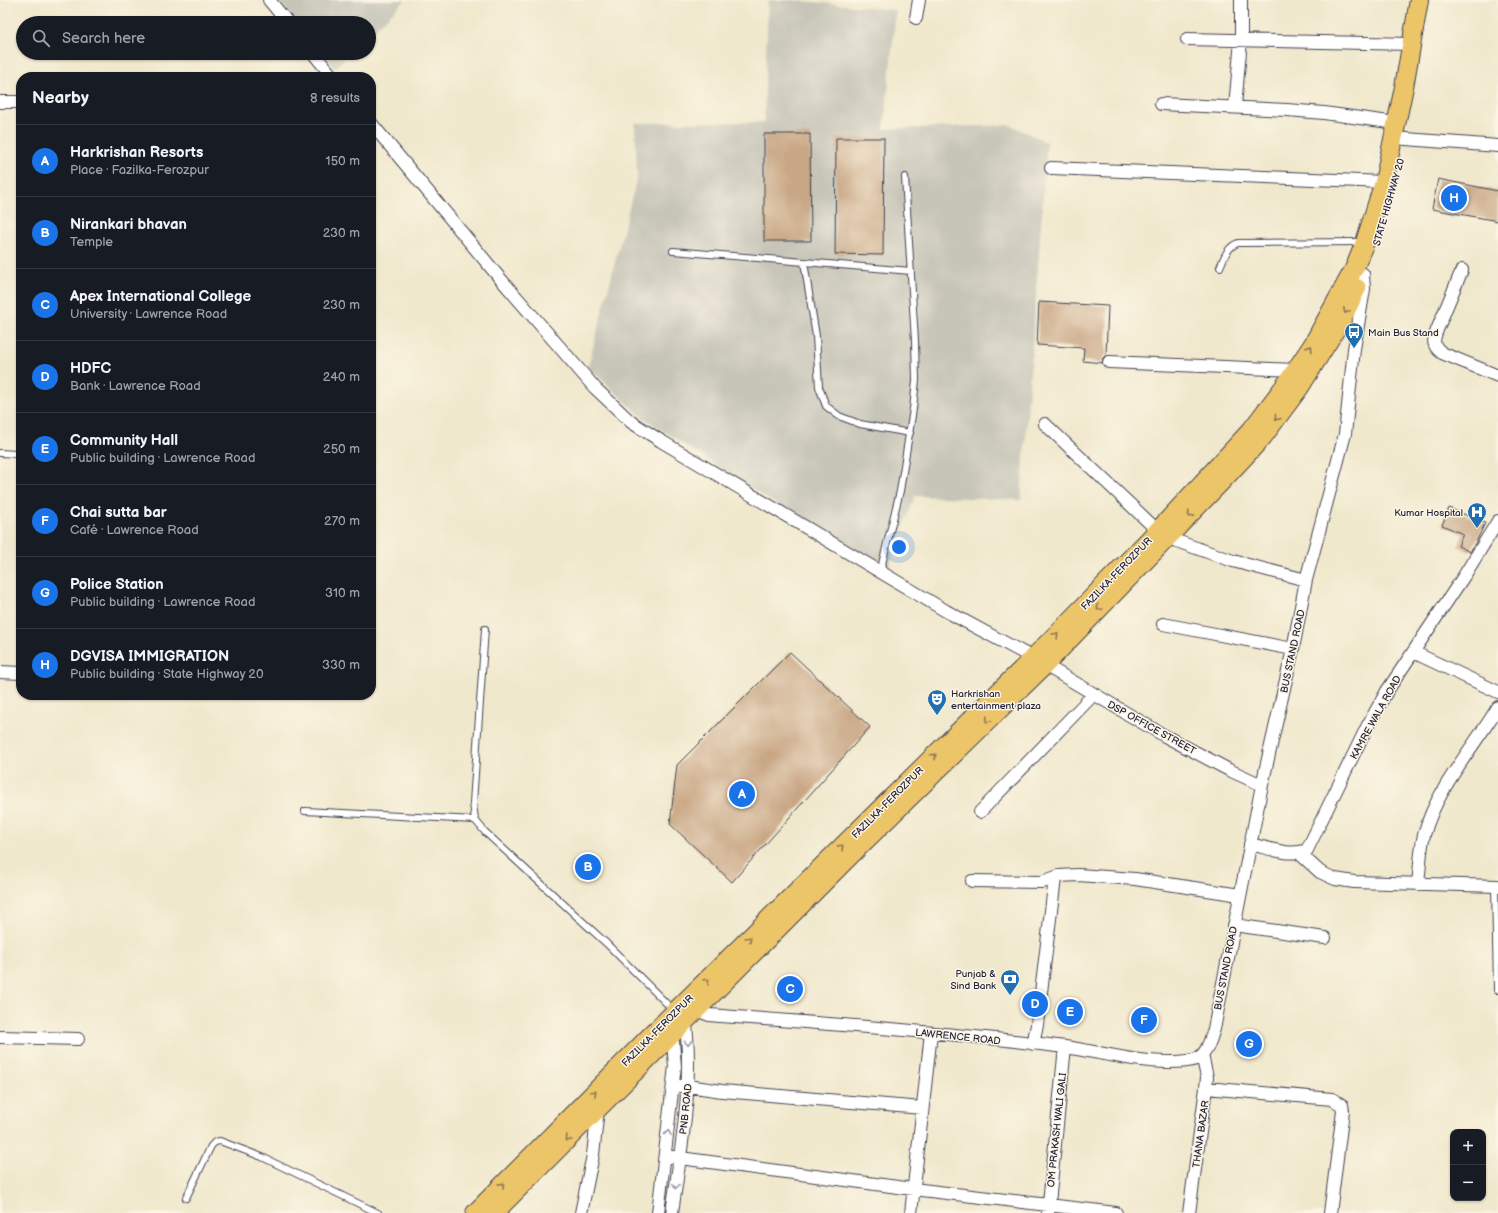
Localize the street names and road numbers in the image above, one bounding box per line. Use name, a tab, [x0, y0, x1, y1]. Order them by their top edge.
street label: STATE HIGHWAY 20	[1371, 157, 1407, 247]
street label: FAZILKA-FEROZPUR	[1079, 535, 1155, 613]
street label: BUS STAND ROAD	[1278, 608, 1308, 694]
street label: KAMRE WALA ROAD	[1348, 673, 1404, 762]
street label: DSP OFFICE STREET	[1105, 699, 1198, 757]
street label: FAZILKA-FEROZPUR	[849, 764, 926, 841]
street label: BUS STAND ROAD	[1212, 925, 1240, 1011]
street label: FAZILKA-FEROZPUR	[619, 992, 696, 1069]
street label: LAWRENCE ROAD	[915, 1027, 1001, 1047]
street label: OM PRAKASH WALI GALI	[1045, 1072, 1069, 1188]
street label: PNB ROAD	[677, 1083, 695, 1135]
street label: THANA BAZAR	[1190, 1100, 1212, 1169]

